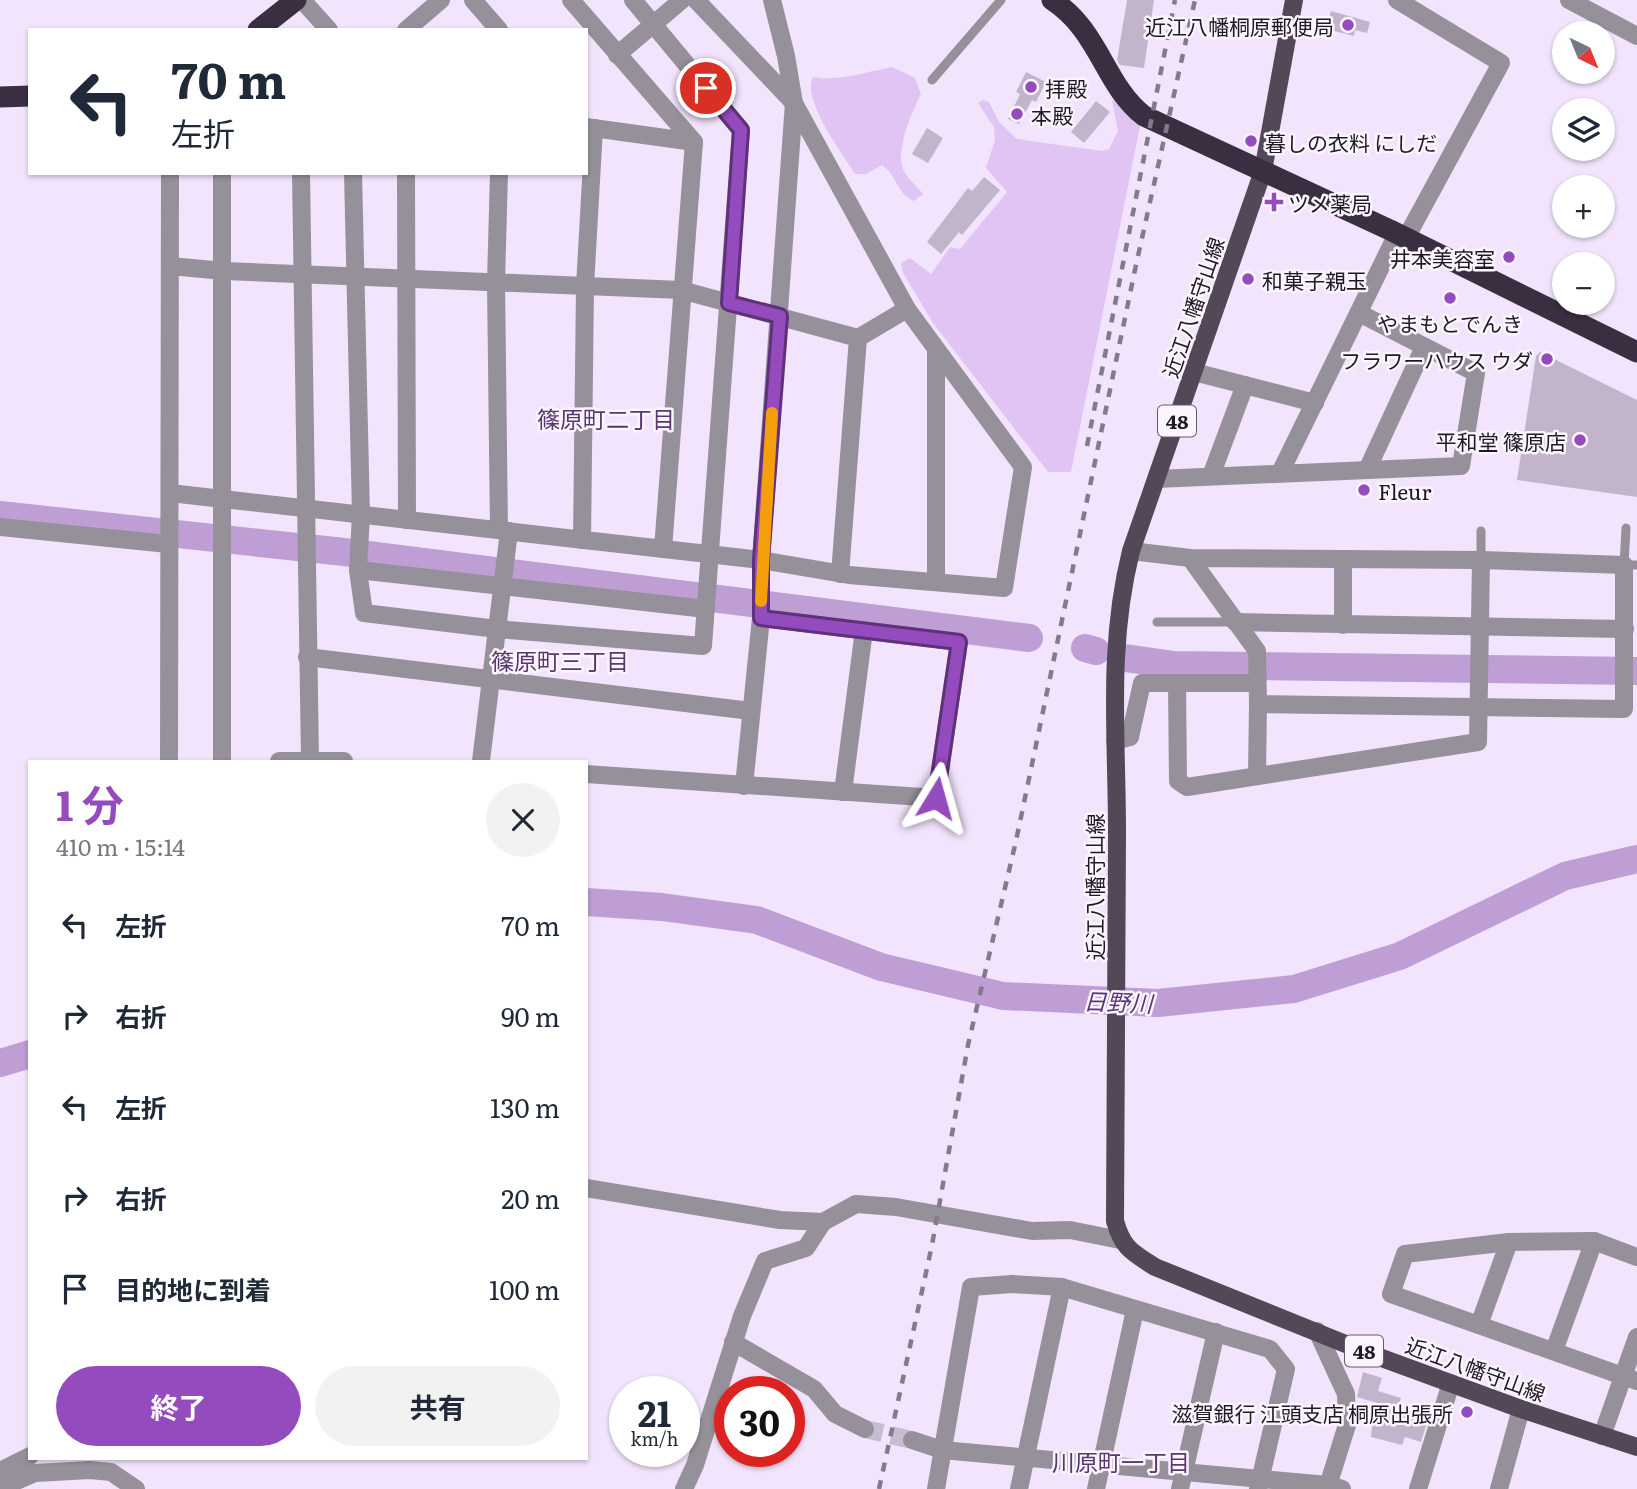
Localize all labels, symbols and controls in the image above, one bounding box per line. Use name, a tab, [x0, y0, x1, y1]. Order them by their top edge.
place label: 近江八幡桐原郵便局	[1145, 10, 1334, 41]
marker: 近江八幡桐原郵便局	[1340, 17, 1356, 33]
north arrow	[1552, 21, 1615, 84]
map controls	[1552, 21, 1615, 315]
text: 70 m	[171, 41, 286, 114]
icon: left	[56, 56, 147, 147]
pin	[676, 58, 736, 118]
icon: arrive	[687, 69, 725, 107]
place label: 拝殿	[1045, 72, 1087, 103]
marker: 拝殿	[1023, 79, 1039, 95]
button: layers	[1552, 98, 1615, 161]
place label: 本殿	[1031, 99, 1073, 130]
marker: 本殿	[1009, 106, 1025, 122]
text: 左折	[171, 108, 235, 156]
place label: 暮しの衣料 にしだ	[1265, 126, 1437, 157]
marker: 暮しの衣料 にしだ	[1243, 133, 1259, 149]
button: +	[1552, 175, 1615, 238]
place label: ツメ薬局	[1288, 187, 1372, 218]
marker: ツメ薬局	[1266, 194, 1282, 210]
street label: 近江八幡守山線	[1153, 232, 1231, 382]
place label: 井本美容室	[1390, 242, 1495, 273]
marker: 井本美容室	[1501, 249, 1517, 265]
button: −	[1552, 252, 1615, 315]
place label: 和菓子親玉	[1262, 264, 1367, 295]
marker: 和菓子親玉	[1240, 271, 1256, 287]
marker: やまもとでんき	[1442, 290, 1458, 306]
place label: やまもとでんき	[1377, 307, 1523, 338]
place label: フラワーハウス ウダ	[1340, 344, 1533, 375]
marker: フラワーハウス ウダ	[1539, 351, 1555, 367]
district label: 篠原町二丁目	[537, 401, 675, 435]
road number: 48	[1158, 406, 1196, 436]
place label: 平和堂 篠原店	[1436, 425, 1566, 456]
marker: 平和堂 篠原店	[1572, 432, 1588, 448]
place label: Fleur	[1378, 475, 1431, 506]
marker: Fleur	[1356, 482, 1372, 498]
district label: 篠原町三丁目	[491, 643, 629, 677]
position arrow	[899, 761, 973, 835]
text: 1 分	[56, 772, 124, 834]
button: close	[486, 783, 560, 857]
street label: 近江八幡守山線	[1078, 814, 1109, 961]
text: 410 m · 15:14	[56, 829, 185, 863]
text: 左折	[115, 905, 167, 944]
text: 70 m	[501, 905, 560, 944]
icon: left	[56, 906, 94, 944]
water label: 日野川	[1083, 983, 1156, 1019]
text: 右折	[115, 996, 167, 1035]
text: 90 m	[501, 996, 560, 1035]
icon: right	[56, 997, 94, 1035]
text: 左折	[115, 1087, 167, 1126]
text: 130 m	[490, 1087, 560, 1126]
icon: left	[56, 1088, 94, 1126]
text: 右折	[115, 1178, 167, 1217]
text: 20 m	[501, 1178, 560, 1217]
icon: right	[56, 1179, 94, 1217]
text: 目的地に到着	[115, 1269, 271, 1308]
text: 100 m	[489, 1269, 560, 1308]
icon: arrive	[56, 1270, 94, 1308]
street label: 近江八幡守山線	[1402, 1328, 1550, 1408]
road number: 48	[1345, 1336, 1383, 1366]
button: 終了	[56, 1366, 301, 1446]
button: 共有	[315, 1366, 560, 1446]
speed limit sign: 30	[714, 1376, 805, 1467]
text: 21	[638, 1386, 671, 1438]
place label: 滋賀銀行 江頭支店 桐原出張所	[1172, 1397, 1453, 1428]
marker: 滋賀銀行 江頭支店 桐原出張所	[1459, 1404, 1475, 1420]
text: km/h	[631, 1425, 678, 1452]
district label: 川原町一丁目	[1052, 1444, 1190, 1478]

